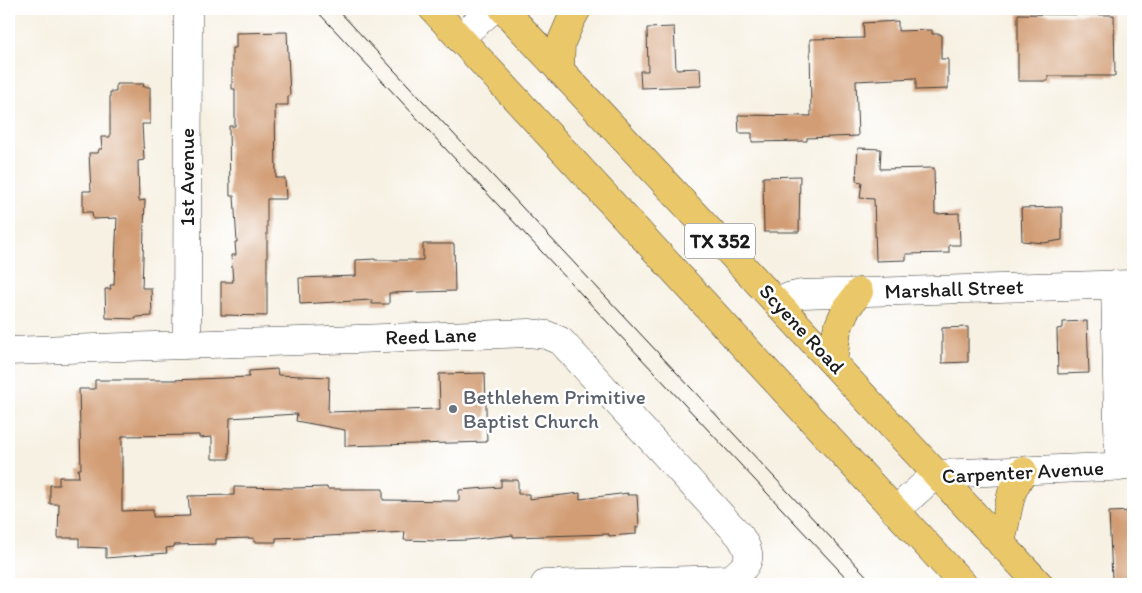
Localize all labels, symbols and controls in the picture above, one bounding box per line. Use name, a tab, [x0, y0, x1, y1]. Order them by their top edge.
street label: 1st Avenue	[174, 128, 199, 226]
road number: TX 352	[685, 224, 755, 258]
street label: Marshall Street	[884, 274, 1024, 303]
street label: Scyene Road	[754, 278, 851, 379]
street label: Reed Lane	[385, 321, 477, 350]
place label: Bethlehem Primitive Baptist Church	[463, 384, 646, 433]
marker: Bethlehem Primitive Baptist Church	[447, 403, 459, 415]
street label: Carpenter Avenue	[941, 455, 1105, 488]

